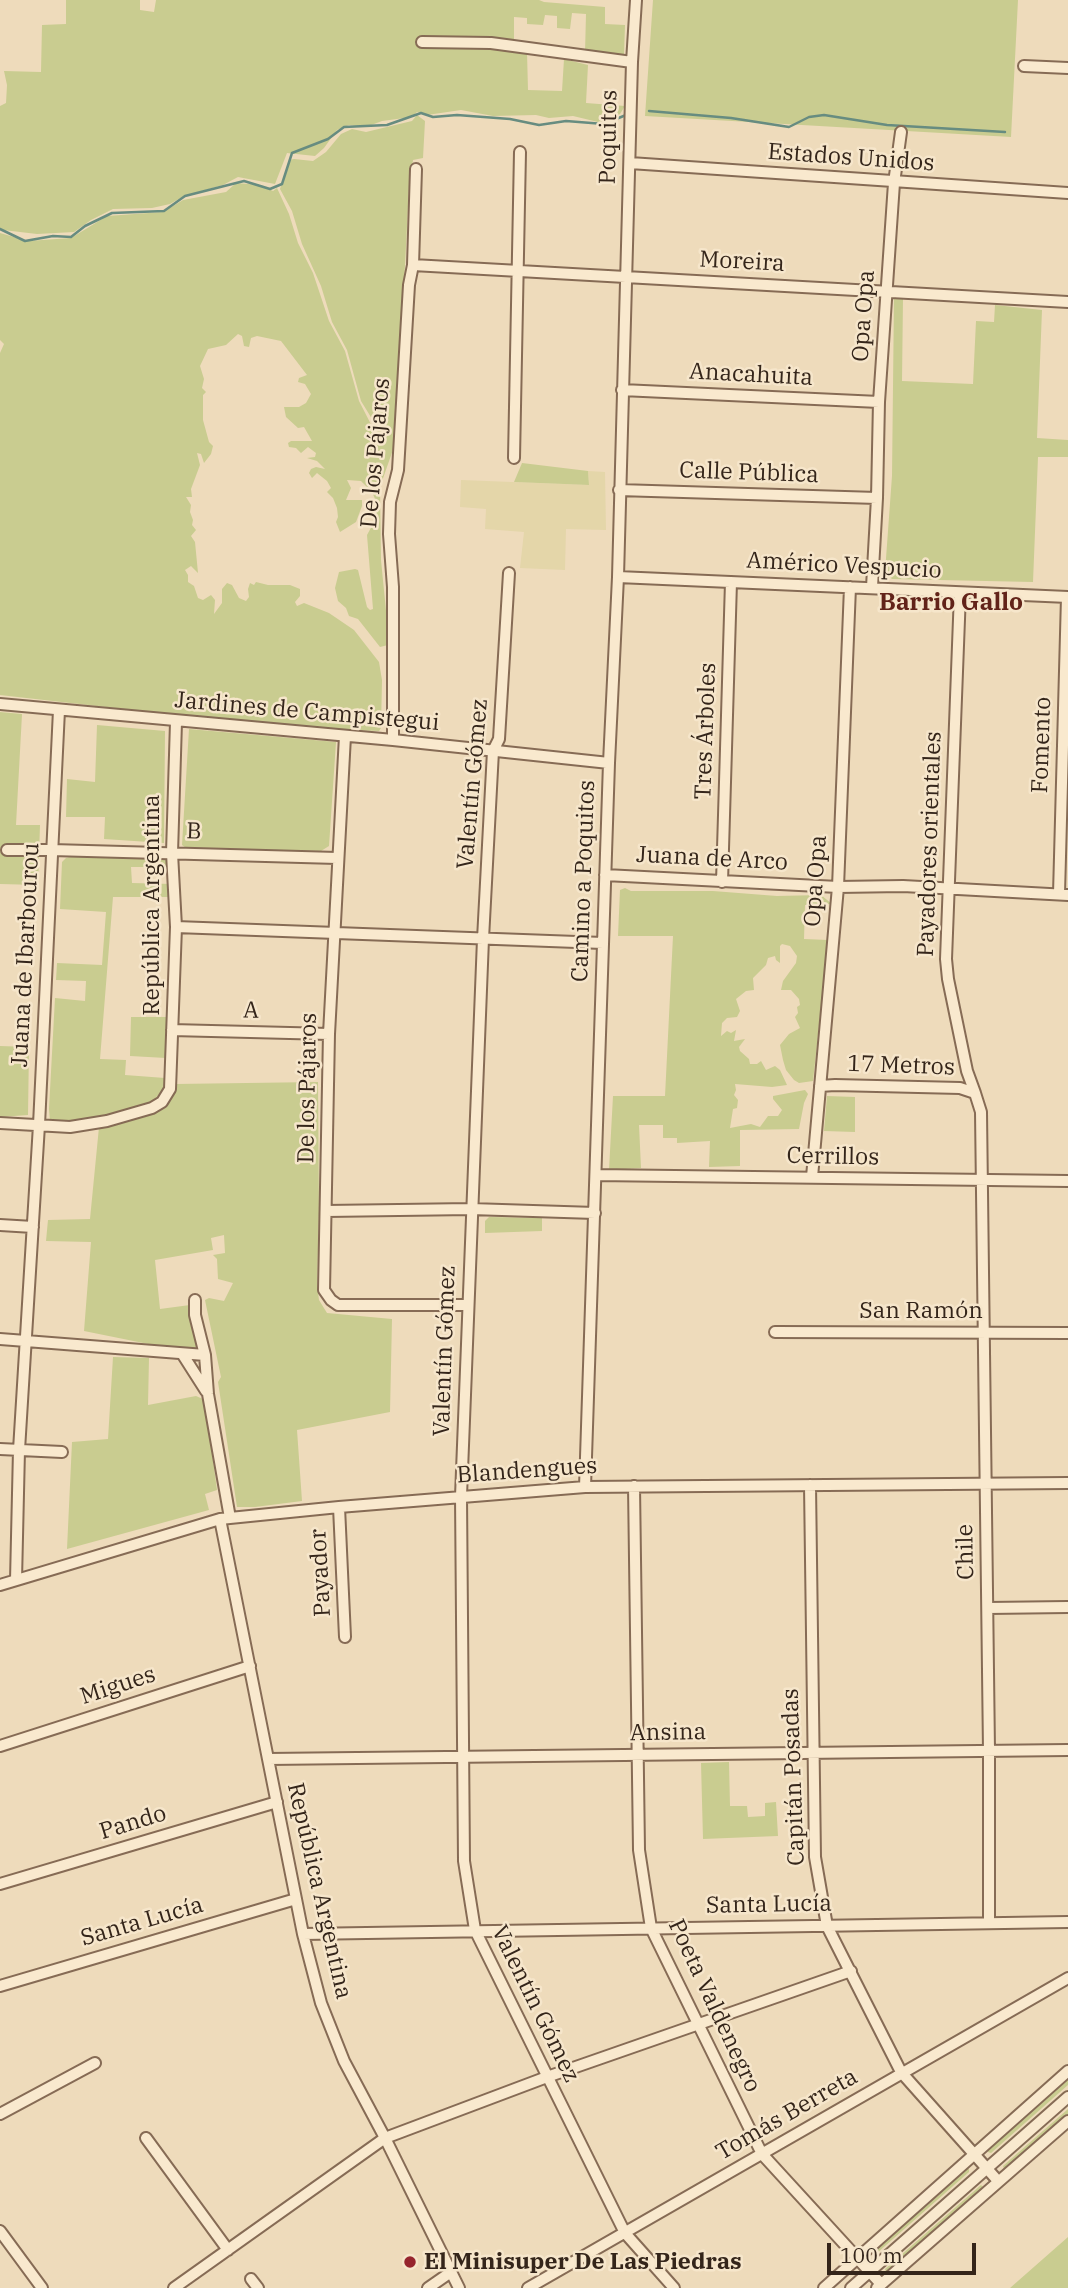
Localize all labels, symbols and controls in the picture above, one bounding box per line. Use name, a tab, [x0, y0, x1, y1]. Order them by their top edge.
street label: Poquitos	[594, 89, 624, 185]
street label: Estados Unidos	[767, 138, 935, 178]
street label: Moreira	[699, 246, 785, 278]
street label: Opa Opa	[847, 269, 881, 363]
street label: Anacahuita	[688, 358, 814, 392]
street label: De los Pájaros	[356, 377, 396, 529]
street label: Calle Pública	[679, 457, 819, 489]
street label: Américo Vespucio	[746, 547, 942, 585]
district label: Barrio Gallo	[879, 589, 1023, 617]
street label: Tres Árboles	[690, 662, 722, 800]
street label: Jardines de Campistegui	[173, 687, 441, 737]
street label: Fomento	[1027, 696, 1057, 794]
street label: Valentín Gómez	[452, 698, 494, 870]
street label: Payadores orientales	[912, 731, 948, 957]
street label: Camino a Poquitos	[567, 780, 601, 982]
street label: República Argentina	[138, 794, 166, 1016]
street label: B	[186, 818, 202, 846]
street label: Opa Opa	[799, 834, 833, 928]
street label: Juana de Arco	[635, 841, 789, 877]
street label: Juana de Ibarbourou	[6, 842, 46, 1068]
street label: A	[243, 997, 259, 1025]
street label: De los Pájaros	[293, 1012, 323, 1164]
street label: 17 Metros	[847, 1050, 955, 1082]
street label: Cerrillos	[786, 1142, 880, 1172]
street label: Valentín Gómez	[428, 1265, 462, 1437]
street label: San Ramón	[859, 1297, 983, 1325]
street label: Blandengues	[456, 1452, 598, 1490]
street label: Chile	[952, 1524, 980, 1580]
street label: Payador	[305, 1528, 337, 1618]
street label: Migues	[77, 1661, 159, 1711]
street label: Capitán Posadas	[777, 1688, 811, 1866]
street label: Ansina	[630, 1719, 706, 1747]
street label: República Argentina	[281, 1780, 357, 2002]
street label: Pando	[96, 1800, 170, 1846]
street label: Santa Lucía	[706, 1890, 832, 1920]
street label: Santa Lucía	[78, 1891, 206, 1953]
street label: Poeta Valdenegro	[662, 1915, 766, 2097]
street label: Valentín Gómez	[485, 1921, 585, 2087]
street label: Tomás Berreta	[711, 2063, 863, 2167]
scale bar	[830, 2228, 979, 2272]
text: 100 m	[840, 2241, 903, 2269]
place label: El Minisuper De Las Piedras	[424, 2248, 742, 2276]
marker: El Minisuper De Las Piedras	[402, 2254, 418, 2270]

